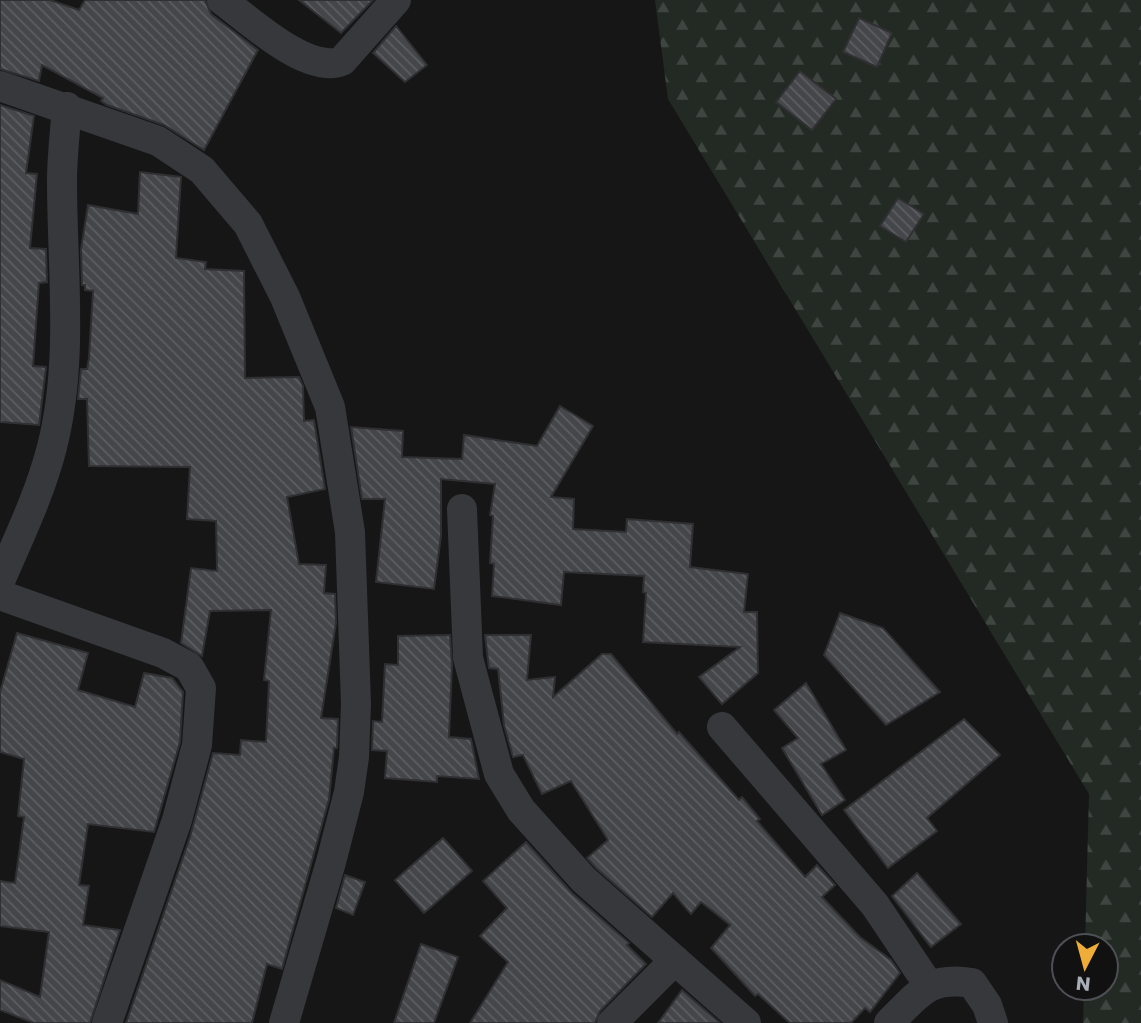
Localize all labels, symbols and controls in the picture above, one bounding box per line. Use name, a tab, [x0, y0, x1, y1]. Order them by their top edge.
north arrow	[1050, 932, 1120, 1002]
text: N	[1075, 969, 1092, 998]

